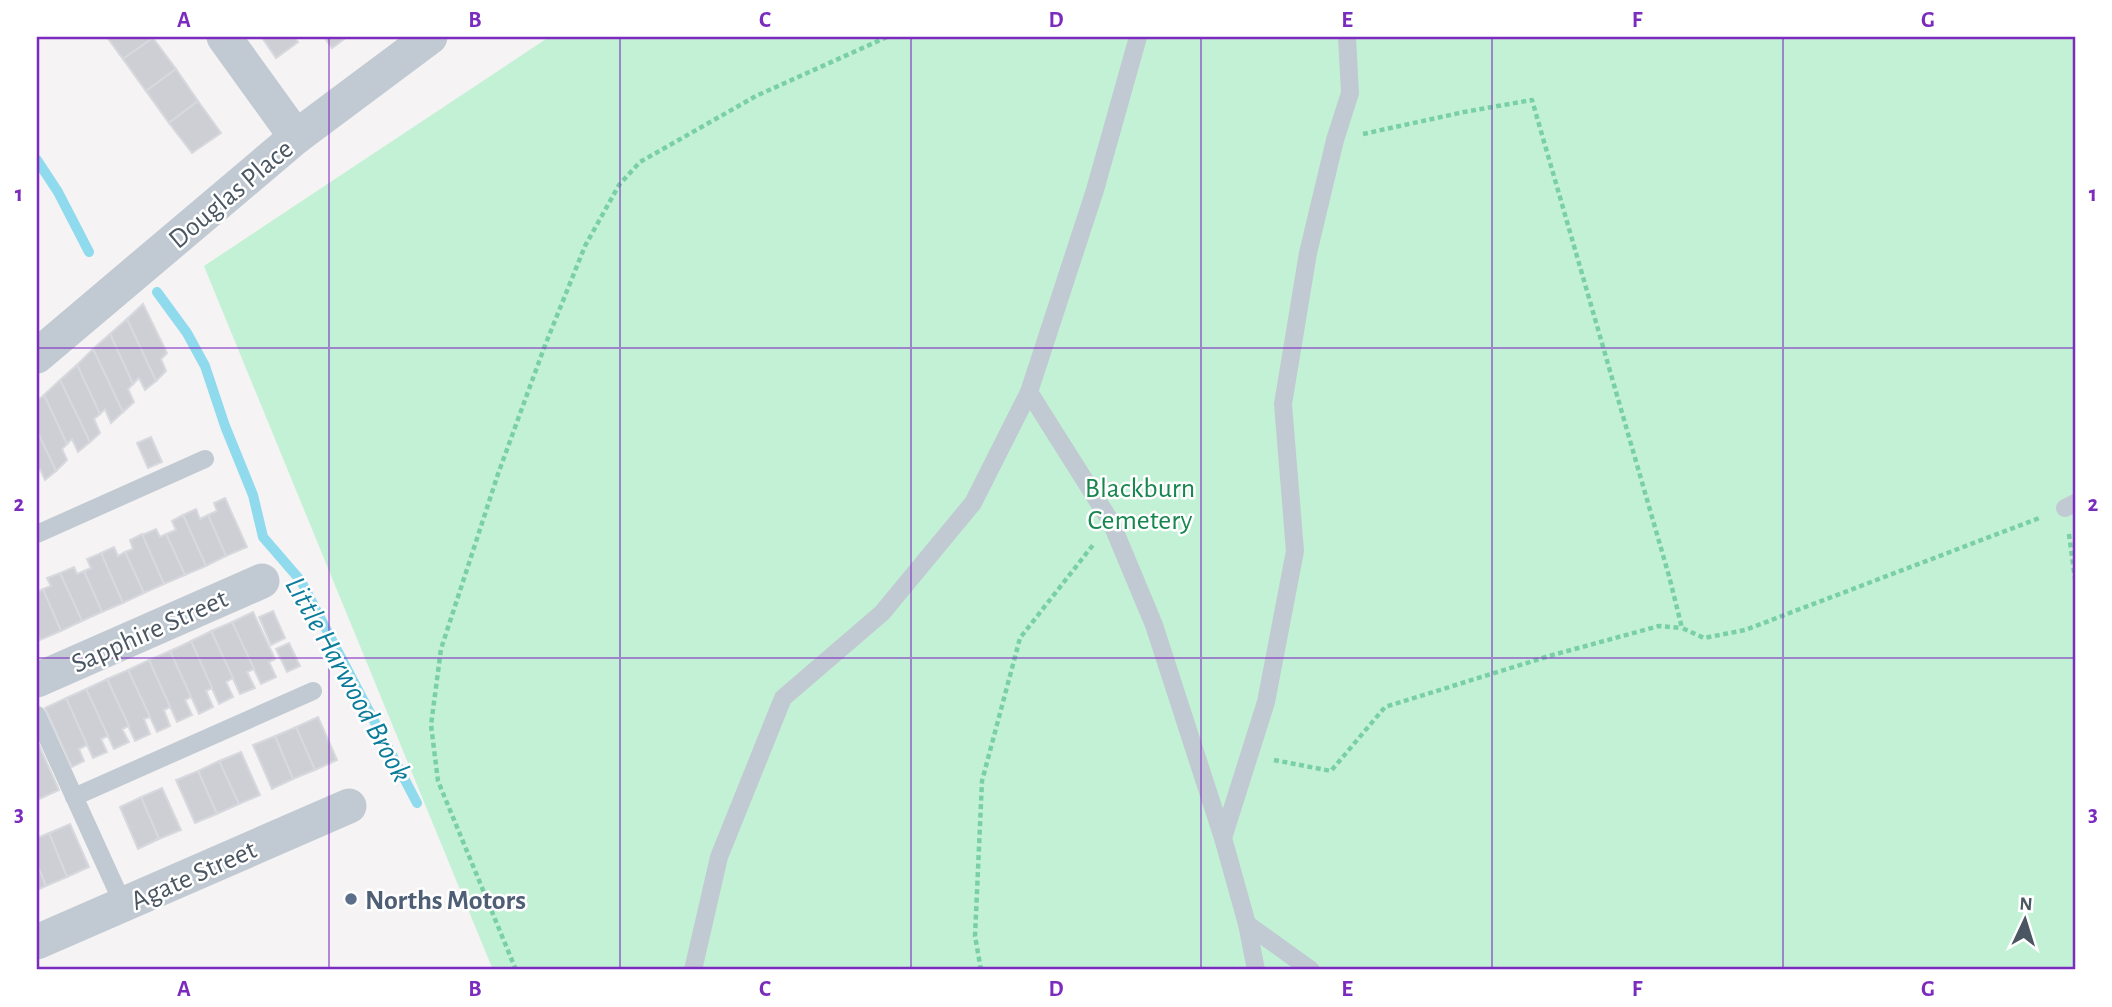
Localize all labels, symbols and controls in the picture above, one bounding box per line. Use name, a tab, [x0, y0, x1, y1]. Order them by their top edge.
text: A	[177, 9, 191, 32]
text: B	[468, 9, 482, 32]
text: C	[759, 9, 771, 32]
text: D	[1048, 9, 1064, 32]
text: E	[1341, 9, 1353, 32]
text: F	[1632, 9, 1643, 32]
text: G	[1921, 9, 1935, 32]
street label: Douglas Place	[164, 135, 299, 254]
text: 1	[15, 183, 23, 206]
text: 1	[2089, 183, 2097, 206]
park label: Blackburn Cemetery	[1085, 475, 1195, 535]
text: 2	[14, 493, 25, 516]
text: 2	[2088, 493, 2099, 516]
water label: Little Harwood Brook	[279, 572, 417, 787]
street label: Sapphire Street	[67, 585, 232, 679]
text: 3	[14, 803, 24, 826]
text: 3	[2088, 803, 2098, 826]
street label: Agate Street	[127, 836, 261, 916]
north arrow	[1990, 884, 2060, 954]
place label: Norths Motors	[365, 887, 526, 915]
marker: Norths Motors	[343, 891, 359, 907]
text: N	[2019, 895, 2033, 914]
text: A	[177, 978, 191, 1001]
text: B	[468, 978, 482, 1001]
text: C	[759, 978, 771, 1001]
text: D	[1048, 978, 1064, 1001]
text: E	[1341, 978, 1353, 1001]
text: F	[1632, 978, 1643, 1001]
text: G	[1921, 978, 1935, 1001]

